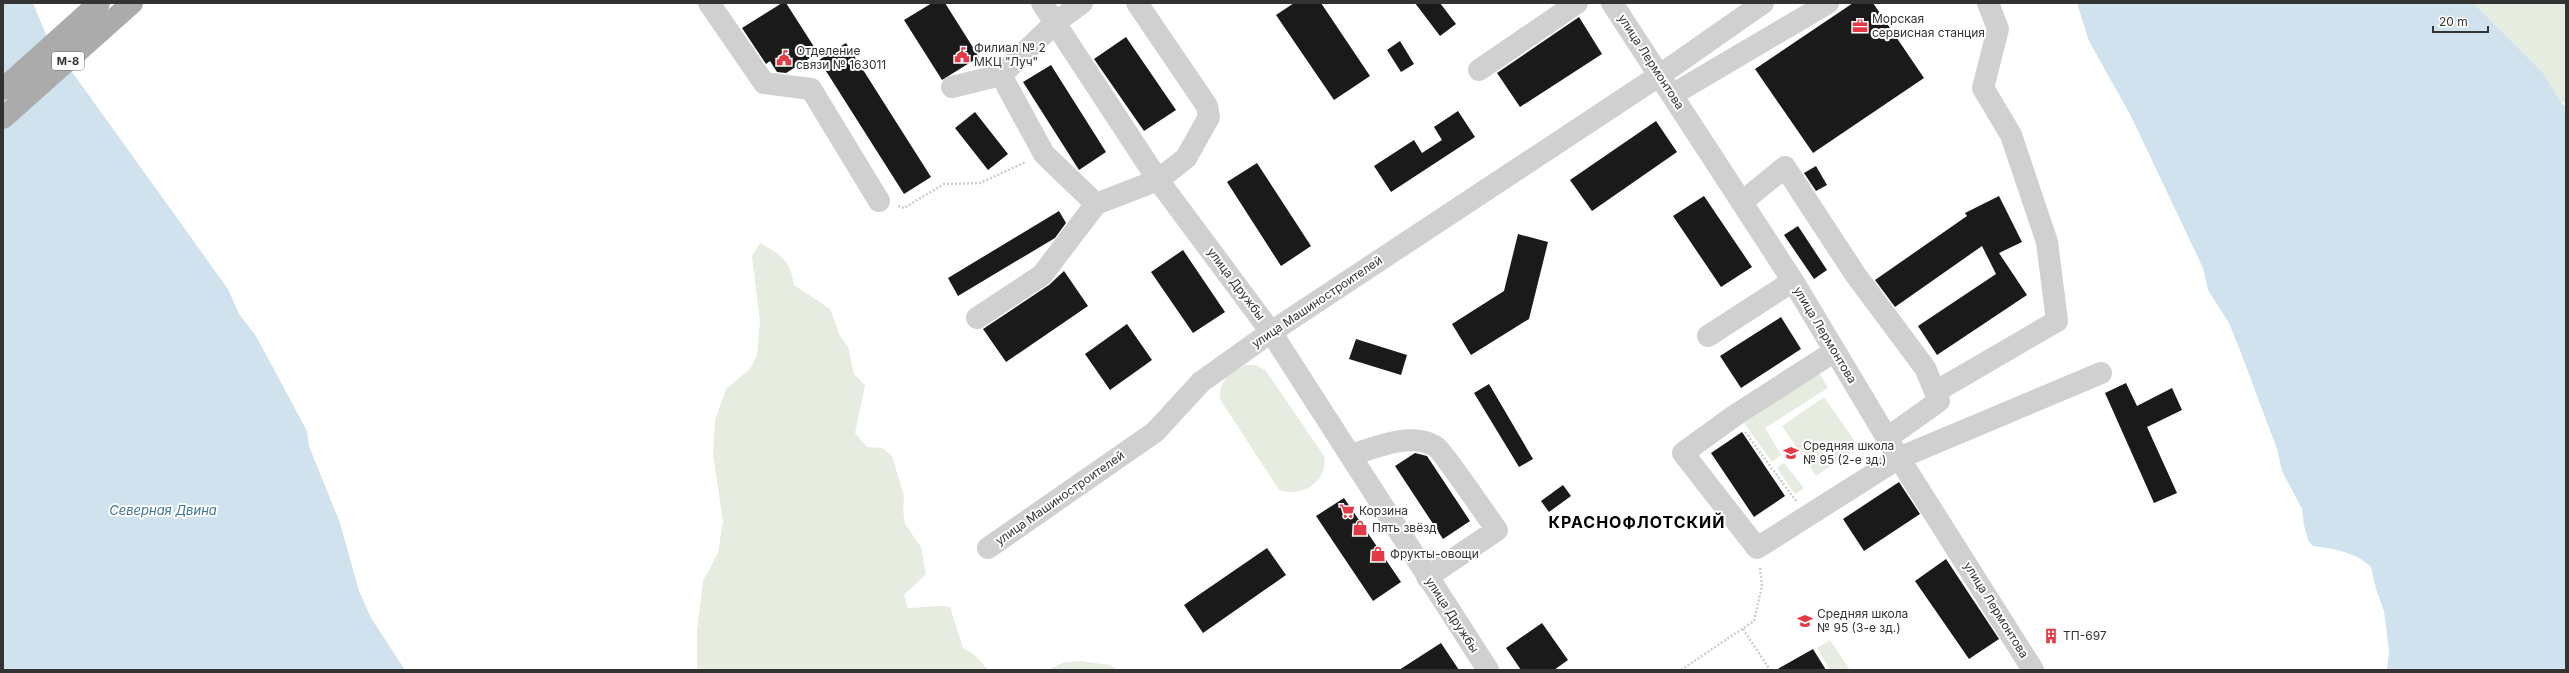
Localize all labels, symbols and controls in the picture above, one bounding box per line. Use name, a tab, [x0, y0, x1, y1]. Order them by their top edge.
scale bar	[2433, 8, 2488, 34]
street label: улица Лермонтова	[1615, 11, 1688, 112]
place label: Морская сервисная станция	[1872, 11, 1985, 40]
text: 20 m	[2439, 14, 2468, 29]
office icon: Морская сервисная станция	[1851, 17, 1869, 35]
place label: Филиал № 2 МКЦ "Луч"	[974, 40, 1046, 69]
place label: Отделение связи № 163011	[796, 43, 886, 72]
public building icon: Филиал № 2 МКЦ "Луч"	[953, 46, 971, 64]
public building icon: Отделение связи № 163011	[775, 49, 793, 67]
road number: М-8	[52, 52, 84, 70]
street label: улица Дружбы	[1204, 245, 1269, 323]
street label: улица Машиностроителей	[1249, 252, 1385, 351]
street label: улица Лермонтова	[1791, 284, 1860, 386]
place label: Средняя школа № 95 (2-е зд.)	[1803, 438, 1894, 467]
school or university icon: Средняя школа № 95 (2-е зд.)	[1782, 444, 1800, 462]
street label: улица Машиностроителей	[992, 447, 1127, 548]
water label: Северная Двина	[109, 502, 217, 518]
supermarket icon: Корзина	[1338, 502, 1356, 520]
place label: Корзина	[1359, 503, 1408, 518]
district label: КРАСНОФЛОТСКИЙ	[1548, 512, 1726, 532]
shop icon: Пять звёзд	[1351, 519, 1369, 537]
place label: Пять звёзд	[1372, 520, 1437, 535]
shop icon: Фрукты-овощи	[1369, 545, 1387, 563]
place label: Фрукты-овощи	[1390, 546, 1479, 561]
street label: улица Лермонтова	[1961, 559, 2032, 661]
street label: улица Дружбы	[1422, 574, 1482, 655]
place label: Средняя школа № 95 (3-е зд.)	[1817, 606, 1908, 635]
school or university icon: Средняя школа № 95 (3-е зд.)	[1796, 612, 1814, 630]
building icon: ТП-697	[2042, 627, 2060, 645]
place label: ТП-697	[2063, 628, 2107, 643]

